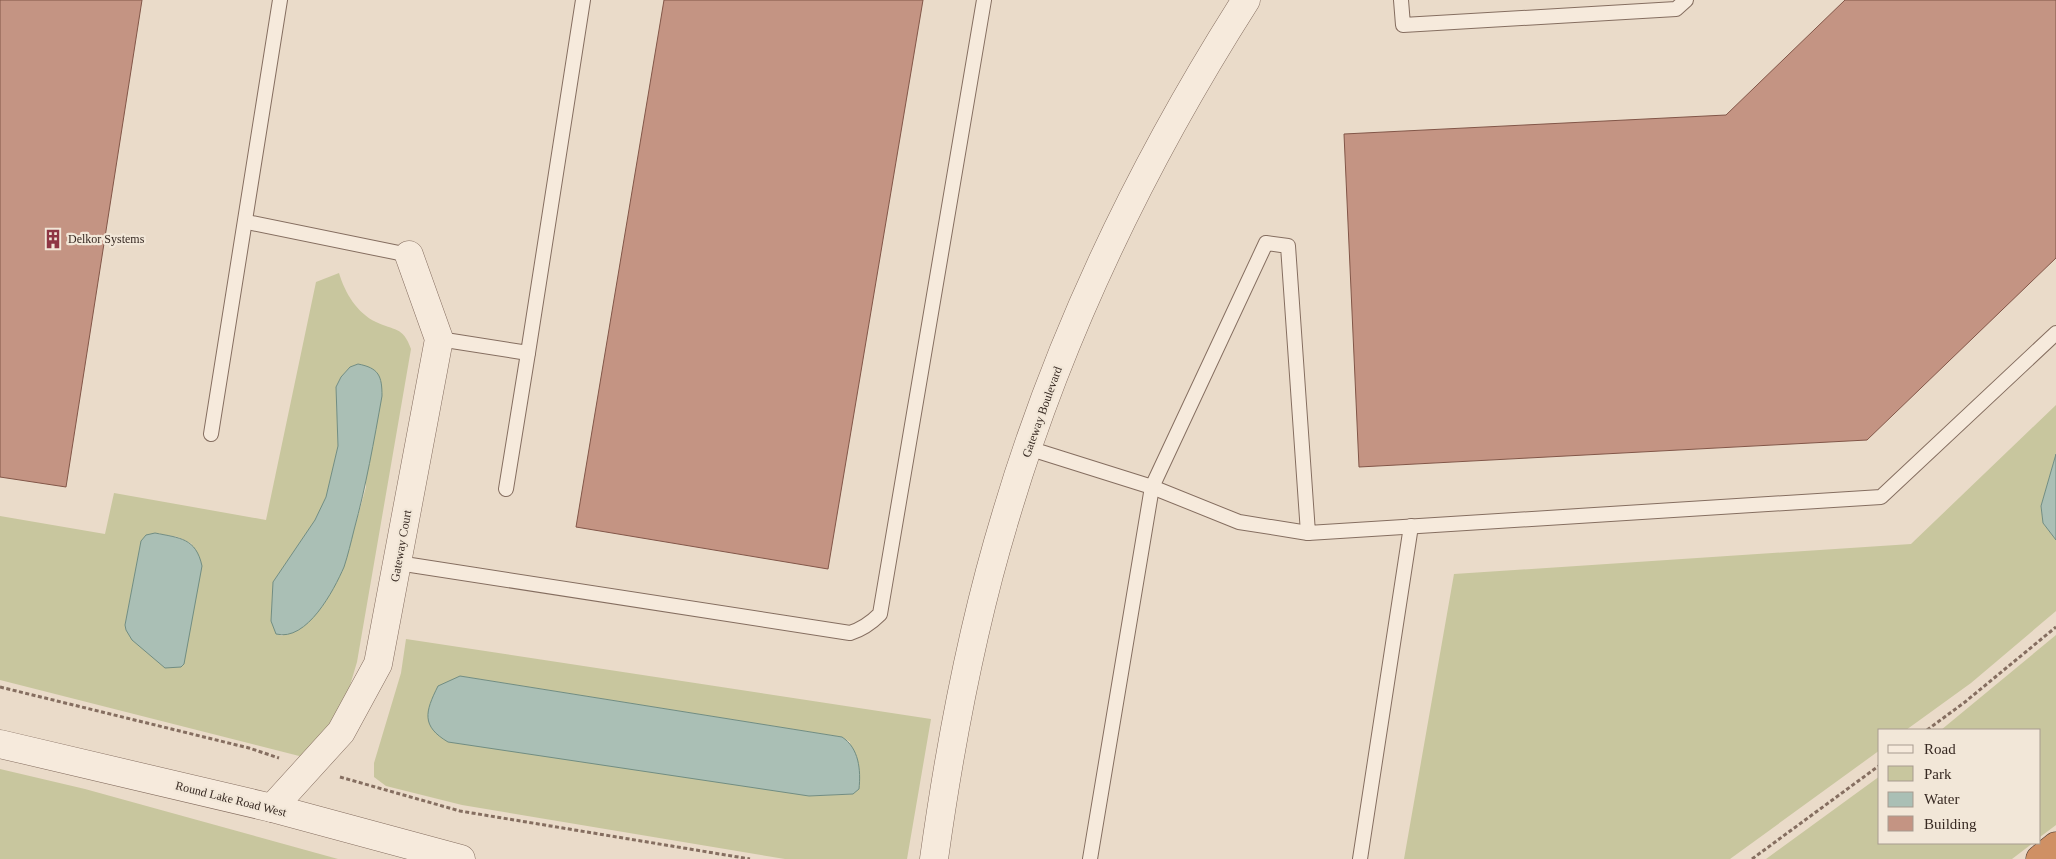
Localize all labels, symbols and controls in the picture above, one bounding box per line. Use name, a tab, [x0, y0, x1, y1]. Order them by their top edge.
building icon: Delkor Systems	[42, 228, 64, 250]
place label: Delkor Systems	[68, 232, 145, 246]
street label: Gateway Boulevard	[1019, 365, 1065, 459]
street label: Gateway Court	[388, 508, 414, 583]
legend	[1878, 729, 2041, 844]
text: Road	[1924, 741, 1956, 757]
text: Park	[1924, 766, 1952, 782]
street label: Round Lake Road West	[174, 778, 289, 820]
text: Water	[1924, 791, 1959, 807]
text: Building	[1924, 816, 1977, 832]

